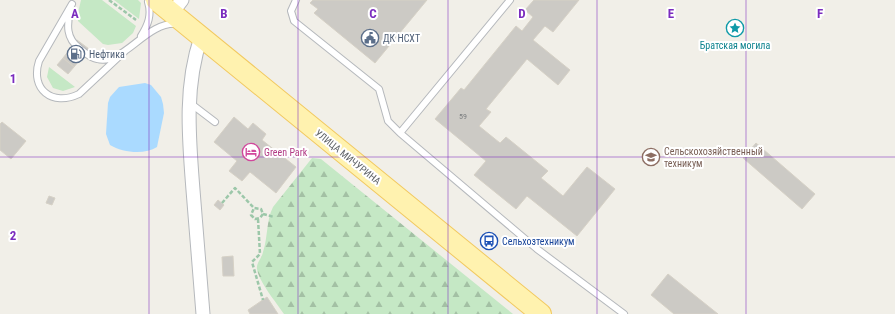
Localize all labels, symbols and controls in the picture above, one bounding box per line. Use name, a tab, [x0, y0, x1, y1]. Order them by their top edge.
text: A	[71, 6, 79, 21]
text: B	[220, 6, 228, 21]
text: C	[369, 6, 377, 21]
text: D	[518, 6, 526, 21]
text: E	[668, 6, 675, 21]
text: F	[817, 6, 823, 21]
place icon: Братская могила	[725, 18, 745, 38]
public building icon: ДК НСХТ	[360, 28, 380, 48]
place label: ДК НСХТ	[383, 33, 420, 44]
place label: Братская могила	[700, 40, 770, 51]
fuel station icon: Нефтика	[66, 44, 86, 64]
place label: Нефтика	[89, 49, 125, 60]
text: 1	[10, 71, 16, 86]
house number: 59	[459, 112, 467, 121]
street label: УЛИЦА МИЧУРИНА	[313, 127, 383, 187]
hotel icon: Green Park	[241, 142, 261, 162]
place label: Сельскохозяйственный техникум	[664, 146, 763, 169]
place label: Green Park	[264, 147, 308, 158]
school or university icon: Сельскохозяйственный техникум	[641, 147, 661, 167]
text: 2	[10, 228, 17, 243]
bus stop icon: Сельхозтехникум	[479, 231, 499, 251]
place label: Сельхозтехникум	[502, 236, 575, 247]

